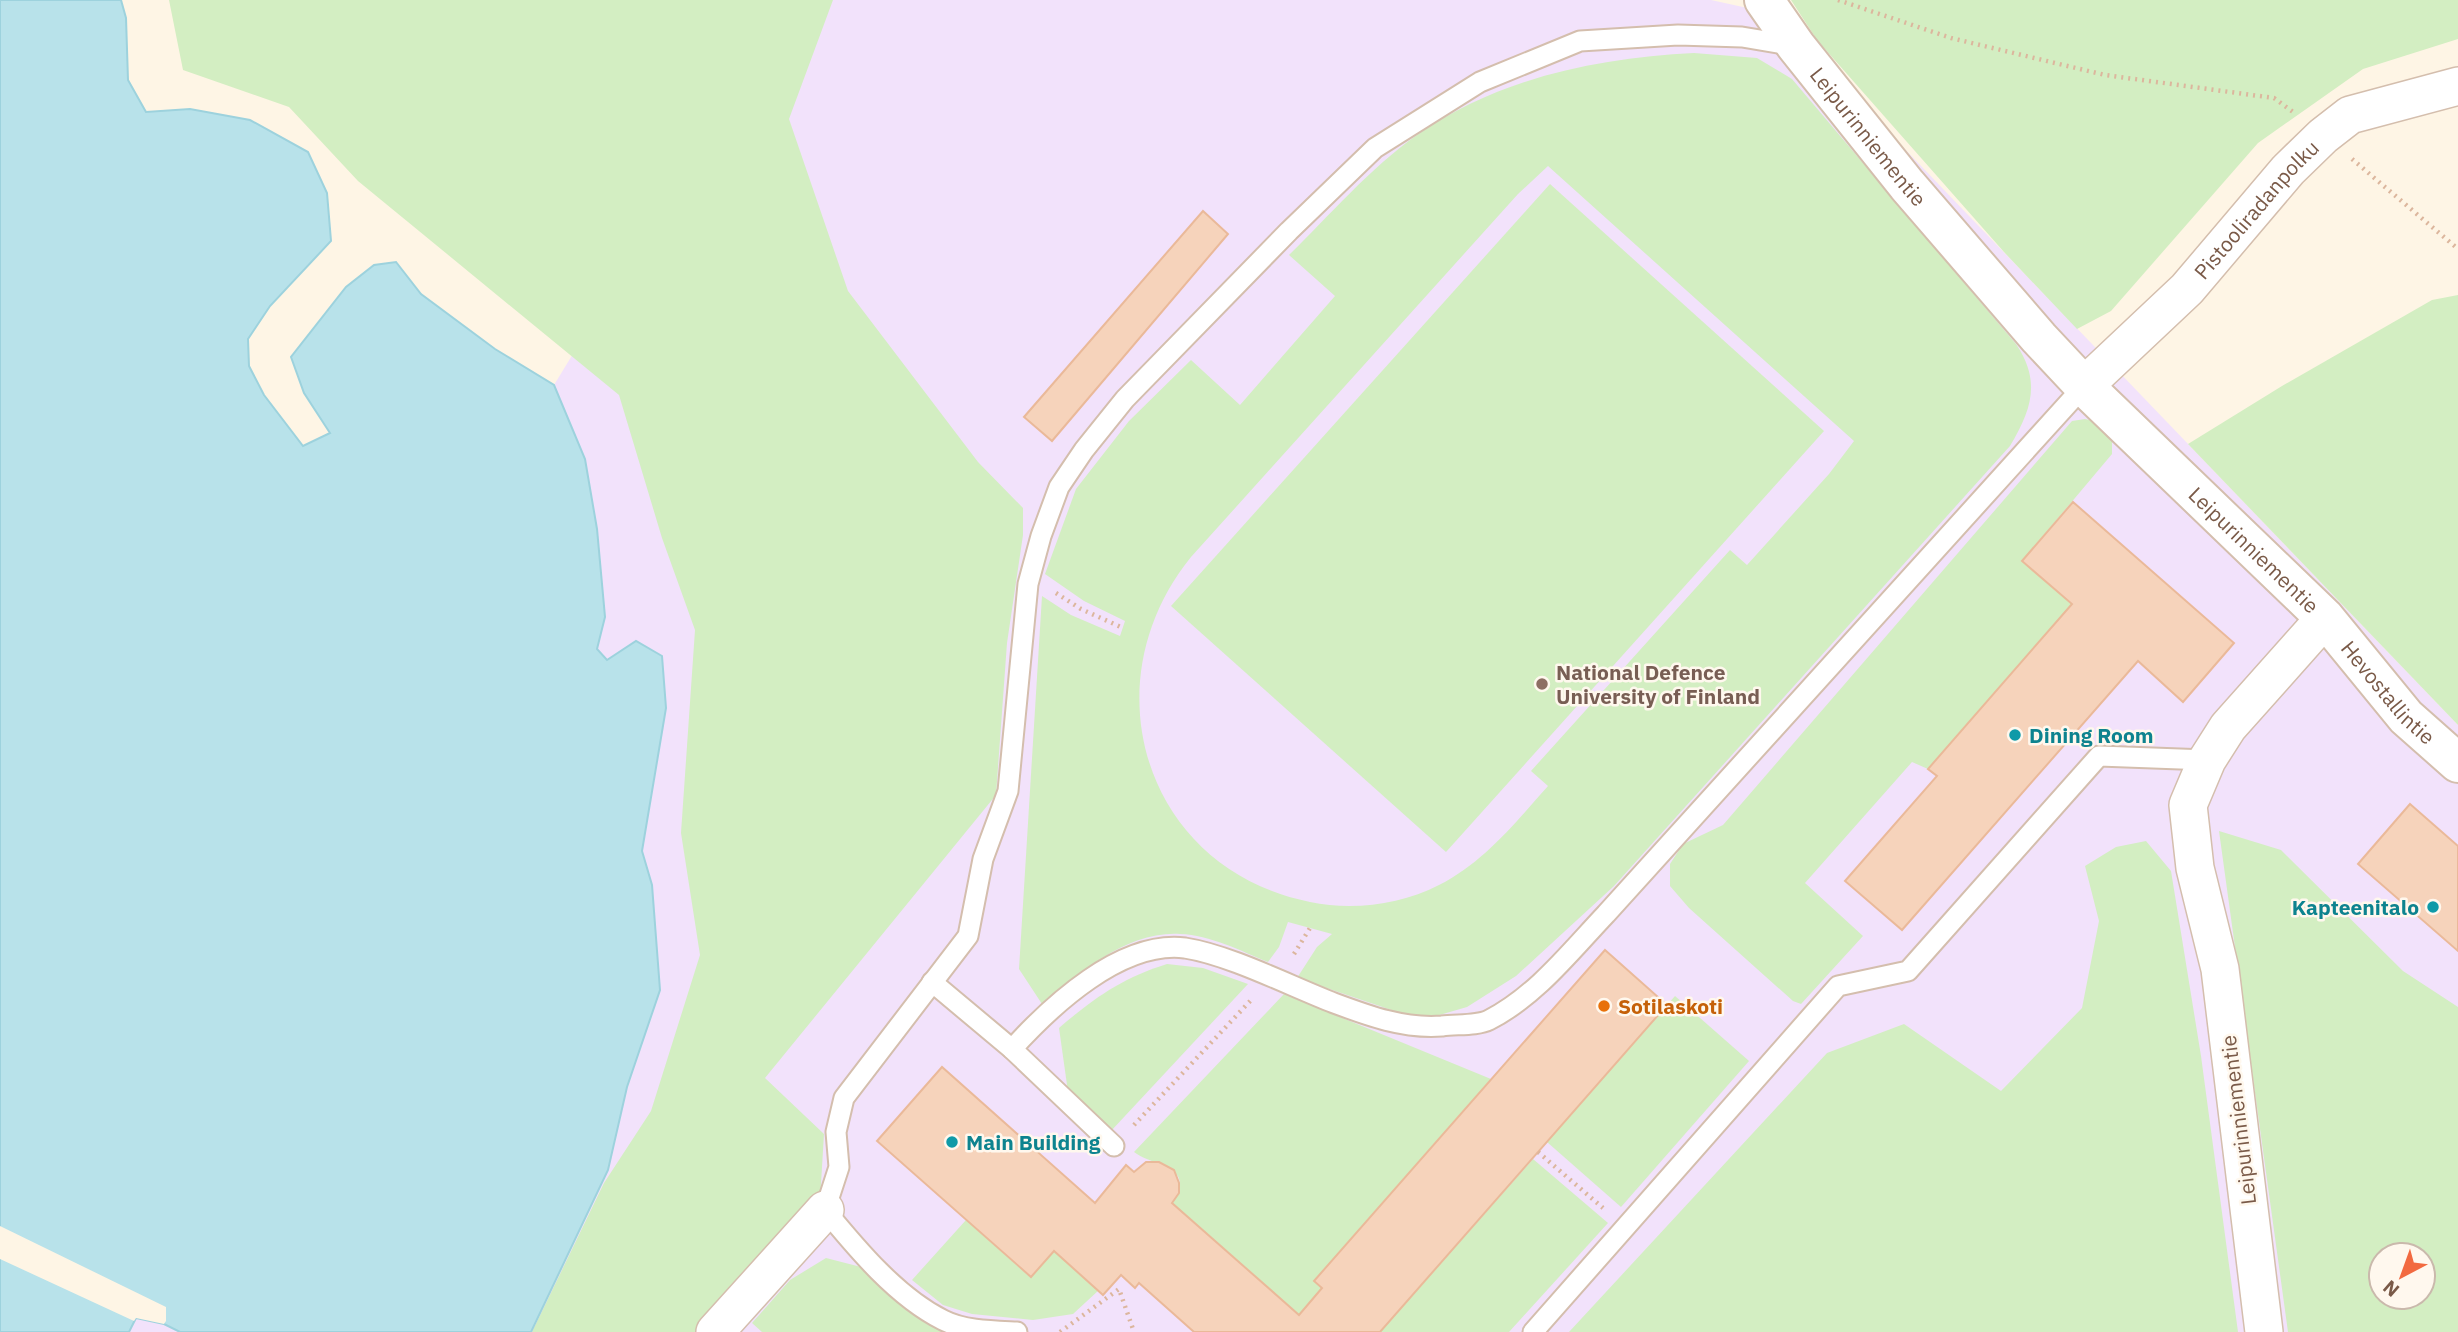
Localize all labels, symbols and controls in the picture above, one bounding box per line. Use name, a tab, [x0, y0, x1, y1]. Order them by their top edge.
street label: Leipurinniementie	[1804, 61, 1933, 212]
street label: Pistooliradanpolku	[2187, 134, 2325, 285]
street label: Leipurinniementie	[2183, 481, 2325, 619]
street label: Hevostallintie	[2335, 635, 2441, 750]
place label: National Defence University of Finland	[1556, 658, 1760, 710]
marker: National Defence University of Finland	[1534, 676, 1550, 692]
place label: Dining Room	[2029, 721, 2154, 749]
marker: Dining Room	[2007, 727, 2023, 743]
place label: Kapteenitalo	[2292, 893, 2419, 921]
marker: Kapteenitalo	[2425, 899, 2441, 915]
place label: Sotilaskoti	[1618, 992, 1723, 1020]
marker: Sotilaskoti	[1596, 998, 1612, 1014]
street label: Leipurinniementie	[2214, 1034, 2262, 1206]
place label: Main Building	[966, 1128, 1101, 1156]
marker: Main Building	[944, 1134, 960, 1150]
north arrow	[2367, 1241, 2437, 1311]
text: N	[2378, 1275, 2404, 1302]

